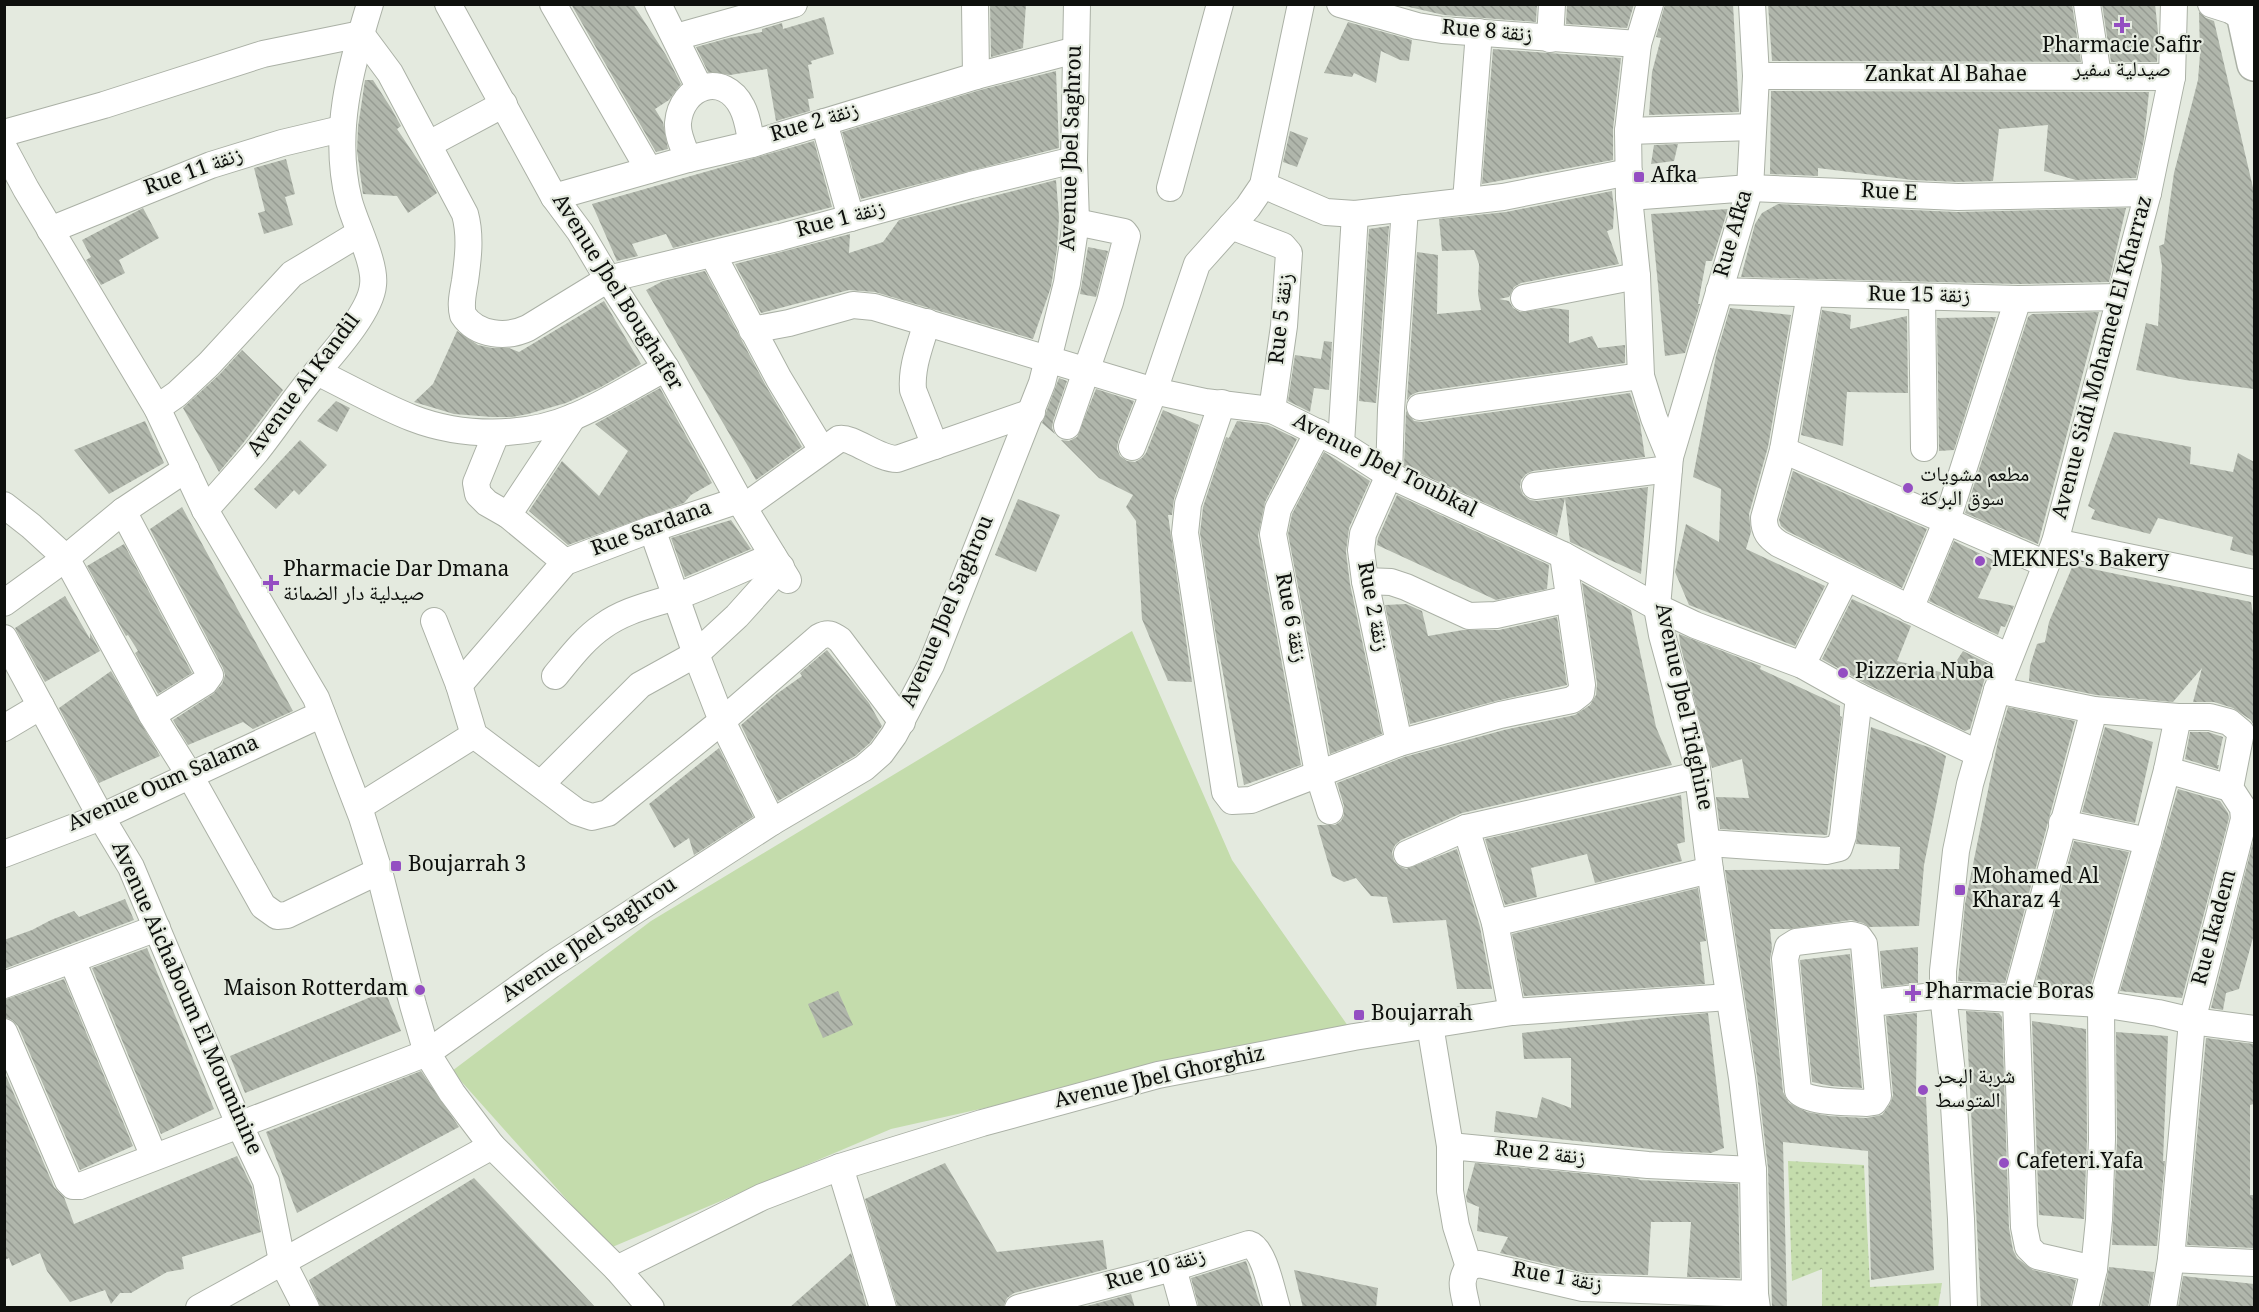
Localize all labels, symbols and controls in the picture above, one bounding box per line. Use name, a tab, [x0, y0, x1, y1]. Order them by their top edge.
street label: Rue 8 زنقة	[1440, 12, 1534, 54]
marker: Pharmacie Safir صيدلية سفير	[2115, 18, 2129, 32]
place label: Pharmacie Safir صيدلية سفير	[2042, 30, 2202, 89]
street label: Avenue Jbel Saghrou	[1052, 45, 1094, 251]
street label: Zankat Al Bahae	[1865, 59, 2027, 94]
street label: Rue 2 زنقة	[766, 94, 864, 154]
street label: Rue 11 زنقة	[140, 139, 248, 207]
place label: Afka	[1651, 160, 1698, 195]
marker: Afka	[1632, 170, 1646, 184]
street label: Rue E	[1860, 175, 1918, 213]
street label: Rue Afka	[1706, 186, 1764, 282]
street label: Avenue Jbel Boughafer	[541, 187, 691, 399]
street label: Rue 1 زنقة	[793, 192, 889, 250]
street label: Avenue Sidi Mohamed El Kharraz	[2044, 192, 2164, 524]
street label: Rue 5 زنقة	[1261, 272, 1305, 366]
street label: Rue 15 زنقة	[1867, 279, 1971, 315]
street label: Avenue Al Kandil	[239, 306, 371, 465]
street label: Avenue Jbel Toubkal	[1285, 405, 1483, 529]
place label: مطعم مشويات سوق البركة	[1920, 459, 2029, 518]
marker: مطعم مشويات سوق البركة	[1901, 481, 1915, 495]
street label: Rue Sardana	[587, 492, 717, 568]
street label: Avenue Jbel Saghrou	[893, 510, 1005, 714]
place label: MEKNES's Bakery	[1992, 544, 2169, 579]
place label: Pharmacie Dar Dmana صيدلية دار الضمانة	[283, 554, 509, 613]
marker: MEKNES's Bakery	[1973, 554, 1987, 568]
street label: Rue 2 زنقة	[1345, 559, 1397, 655]
street label: Rue 6 زنقة	[1263, 570, 1315, 666]
marker: Pharmacie Dar Dmana صيدلية دار الضمانة	[264, 576, 278, 590]
street label: Avenue Jbel Tidghine	[1643, 600, 1721, 814]
place label: Pizzeria Nuba	[1855, 656, 1994, 691]
marker: Pizzeria Nuba	[1836, 666, 1850, 680]
street label: Avenue Oum Salama	[63, 727, 265, 843]
street label: Avenue Aichaboum El Mouminine	[100, 836, 270, 1162]
place label: Boujarrah 3	[408, 849, 526, 884]
marker: Boujarrah 3	[389, 859, 403, 873]
place label: Mohamed Al Kharaz 4	[1972, 861, 2099, 920]
street label: Rue Ikadem	[2184, 866, 2248, 990]
street label: Avenue Jbel Saghrou	[495, 869, 685, 1013]
marker: Mohamed Al Kharaz 4	[1953, 883, 1967, 897]
place label: Maison Rotterdam	[224, 973, 408, 1008]
place label: Pharmacie Boras	[1925, 976, 2094, 1011]
marker: Maison Rotterdam	[413, 983, 427, 997]
marker: Pharmacie Boras	[1906, 986, 1920, 1000]
place label: Boujarrah	[1371, 998, 1473, 1033]
marker: Boujarrah	[1352, 1008, 1366, 1022]
street label: Avenue Jbel Ghorghiz	[1051, 1038, 1269, 1120]
place label: شربة البحر المتوسط	[1934, 1061, 2015, 1120]
marker: شربة البحر المتوسط	[1916, 1083, 1930, 1097]
street label: Rue 2 زنقة	[1493, 1133, 1587, 1177]
place label: Cafeteri.Yafa	[2016, 1146, 2144, 1181]
marker: Cafeteri.Yafa	[1997, 1156, 2011, 1170]
street label: Rue 10 زنقة	[1102, 1240, 1210, 1302]
street label: Rue 1 زنقة	[1509, 1254, 1605, 1304]

